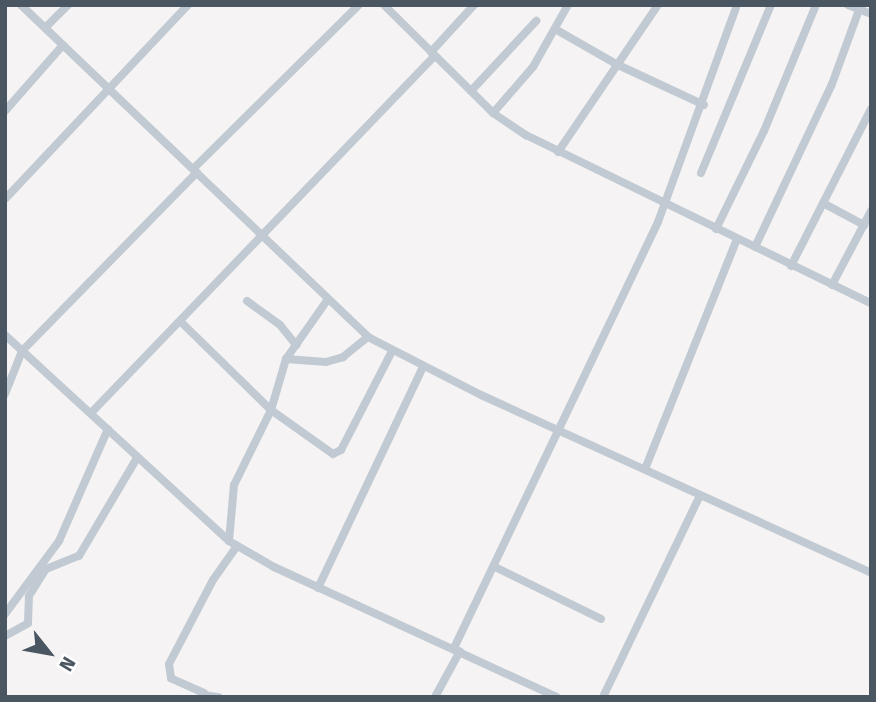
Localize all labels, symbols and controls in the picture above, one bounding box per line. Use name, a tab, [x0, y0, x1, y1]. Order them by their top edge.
north arrow	[14, 618, 84, 688]
text: N	[54, 653, 81, 675]

